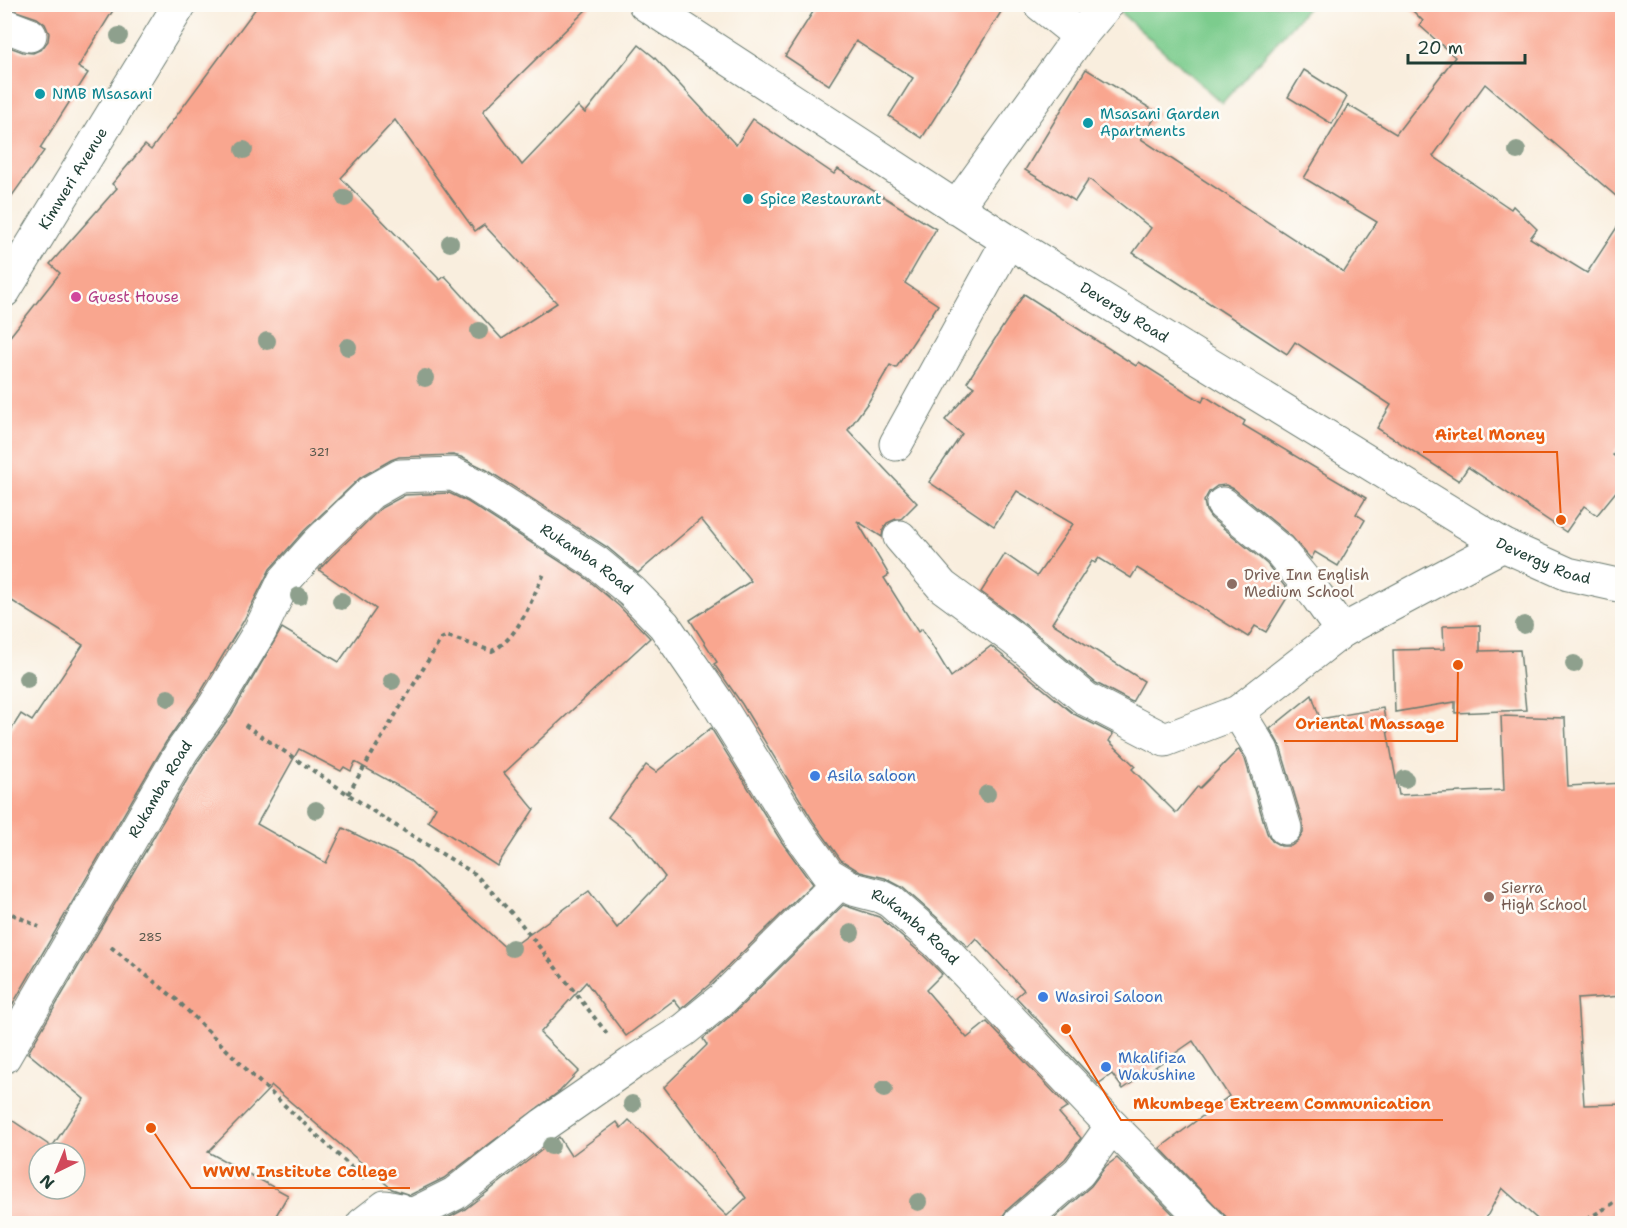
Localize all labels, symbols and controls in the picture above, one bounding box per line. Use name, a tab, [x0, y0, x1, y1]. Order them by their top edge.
scale bar	[1408, 27, 1525, 65]
text: 20 m	[1417, 36, 1463, 60]
place label: NMB Msasani	[52, 84, 152, 104]
marker: NMB Msasani	[33, 87, 47, 101]
place label: Msasani Garden Apartments	[1100, 104, 1220, 141]
marker: Msasani Garden Apartments	[1081, 116, 1095, 130]
street label: Kimweri Avenue	[34, 124, 112, 233]
place label: Spice Restaurant	[760, 189, 882, 209]
marker: Spice Restaurant	[741, 192, 755, 206]
street label: Devergy Road	[1076, 277, 1173, 348]
place label: Guest House	[88, 287, 179, 307]
marker: Guest House	[69, 290, 83, 304]
callout: Airtel Money	[1423, 418, 1557, 452]
text: Airtel Money	[1435, 424, 1545, 445]
house number: 321	[309, 444, 329, 460]
street label: Rukamba Road	[536, 519, 638, 599]
street label: Devergy Road	[1492, 533, 1593, 589]
place label: Drive Inn English Medium School	[1244, 565, 1369, 602]
marker: Drive Inn English Medium School	[1225, 577, 1239, 591]
callout: Oriental Massage	[1284, 707, 1457, 741]
text: Oriental Massage	[1295, 713, 1445, 734]
street label: Rukamba Road	[124, 736, 197, 842]
place label: Asila saloon	[827, 766, 916, 786]
marker: Asila saloon	[808, 769, 822, 783]
place label: Sierra High School	[1501, 878, 1587, 915]
street label: Rukamba Road	[869, 884, 964, 969]
marker: Sierra High School	[1482, 890, 1496, 904]
house number: 285	[138, 929, 162, 945]
place label: Wasiroi Saloon	[1055, 987, 1163, 1007]
marker: Wasiroi Saloon	[1036, 990, 1050, 1004]
place label: Mkalifiza Wakushine	[1118, 1048, 1196, 1085]
marker: Mkalifiza Wakushine	[1099, 1060, 1113, 1074]
callout: Mkumbege Extreem Communication	[1121, 1086, 1443, 1120]
text: Mkumbege Extreem Communication	[1133, 1093, 1431, 1114]
north arrow	[27, 1141, 87, 1201]
callout: WWW Institute College	[191, 1154, 410, 1188]
text: WWW Institute College	[203, 1161, 398, 1182]
text: N	[35, 1170, 59, 1194]

